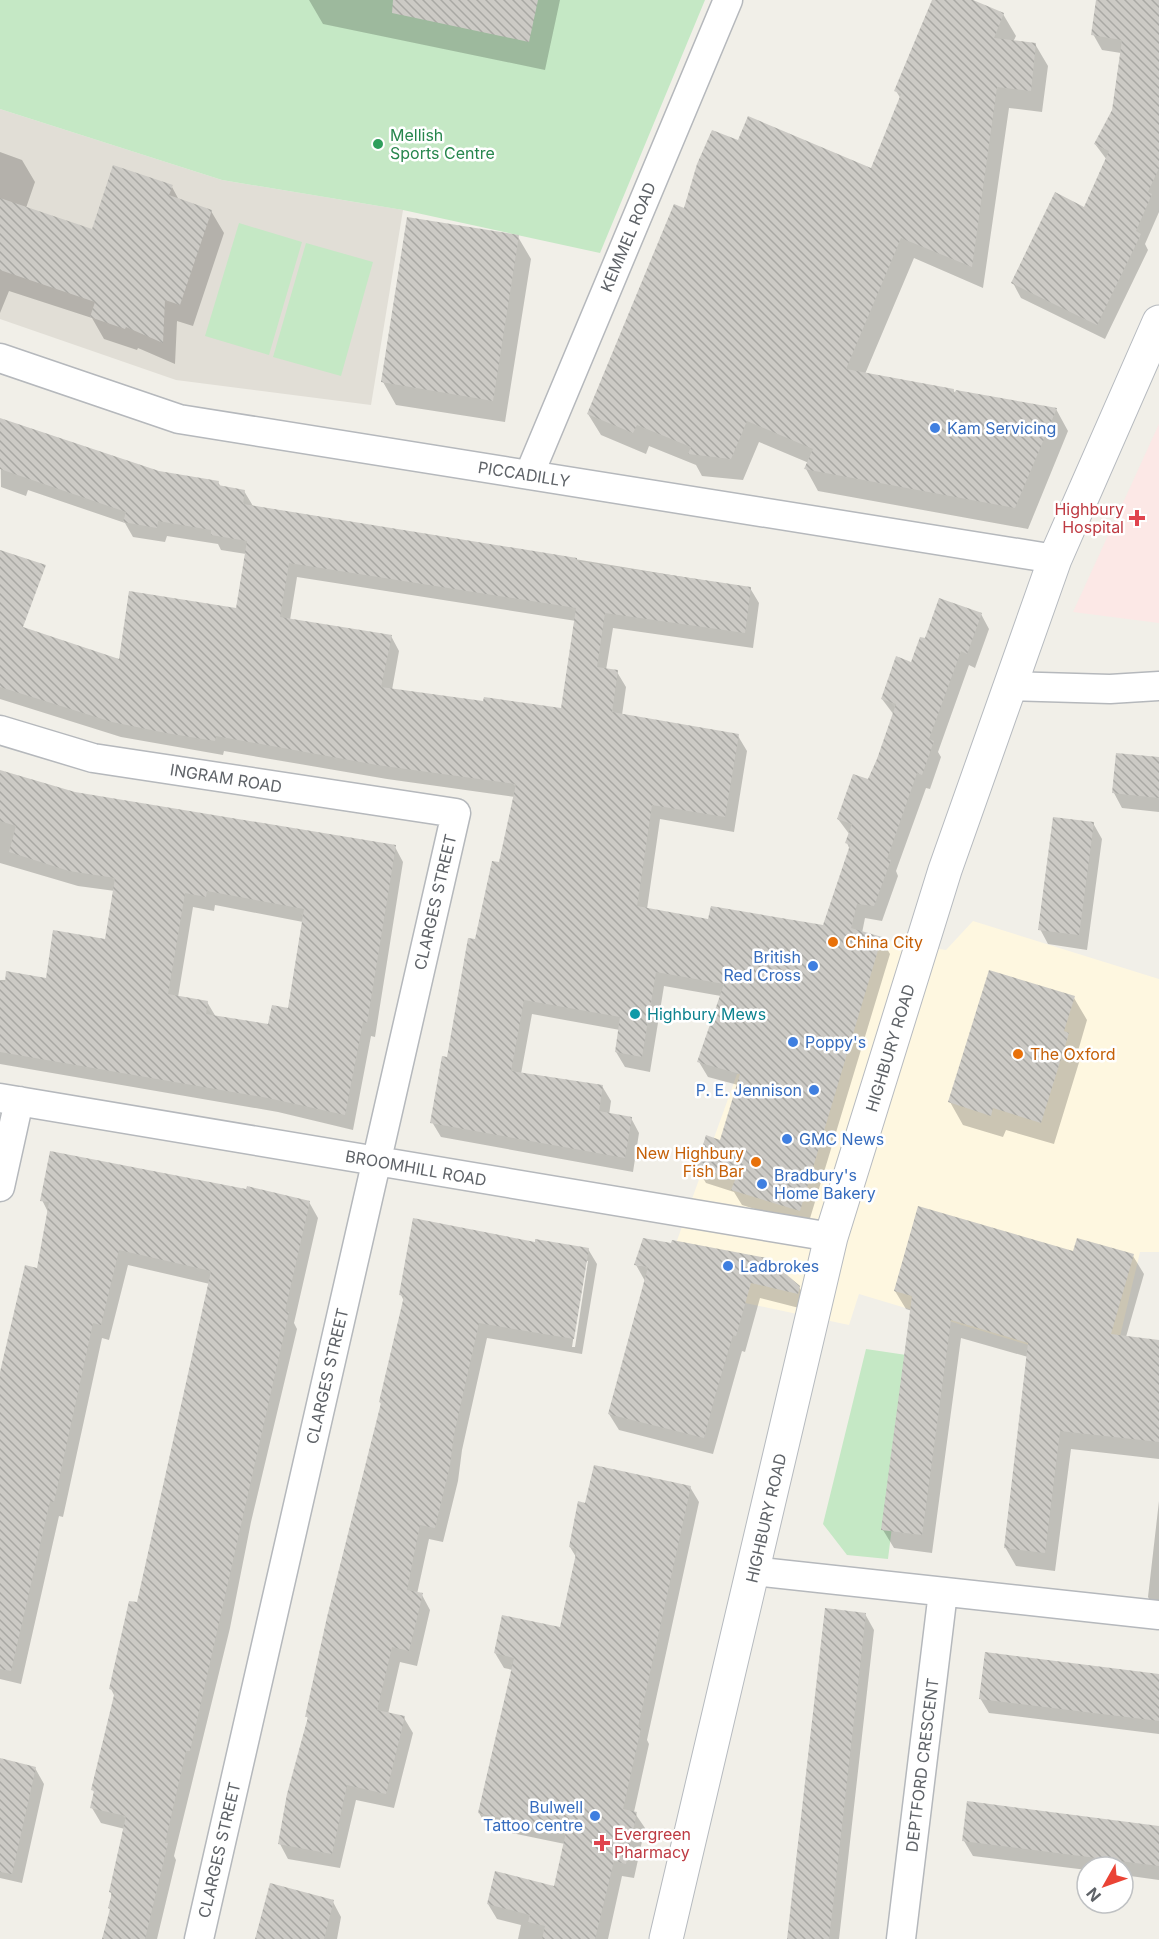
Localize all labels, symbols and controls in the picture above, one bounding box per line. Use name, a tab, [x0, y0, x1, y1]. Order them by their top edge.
place label: Mellish Sports Centre	[390, 125, 495, 163]
marker: Mellish Sports Centre	[371, 137, 385, 151]
street label: KEMMEL ROAD	[596, 179, 660, 295]
place label: Kam Servicing	[947, 418, 1056, 438]
marker: Kam Servicing	[928, 421, 942, 435]
street label: PICCADILLY	[477, 457, 572, 491]
place label: Highbury Hospital	[1054, 499, 1124, 537]
marker: Highbury Hospital	[1128, 509, 1146, 527]
street label: INGRAM ROAD	[169, 759, 283, 797]
street label: CLARGES STREET	[410, 832, 460, 972]
place label: China City	[845, 932, 923, 952]
marker: China City	[826, 935, 840, 949]
place label: British Red Cross	[723, 947, 801, 985]
marker: British Red Cross	[806, 959, 820, 973]
street label: HIGHBURY ROAD	[861, 982, 919, 1114]
place label: Highbury Mews	[647, 1004, 766, 1024]
marker: Highbury Mews	[628, 1007, 642, 1021]
place label: Poppy's	[805, 1032, 866, 1052]
marker: Poppy's	[786, 1035, 800, 1049]
place label: The Oxford	[1030, 1044, 1116, 1064]
marker: The Oxford	[1011, 1047, 1025, 1061]
place label: P. E. Jennison	[696, 1080, 802, 1100]
marker: P. E. Jennison	[807, 1083, 821, 1097]
place label: GMC News	[799, 1129, 884, 1149]
marker: GMC News	[780, 1132, 794, 1146]
place label: New Highbury Fish Bar	[636, 1143, 744, 1181]
street label: BROOMHILL ROAD	[344, 1146, 488, 1190]
marker: New Highbury Fish Bar	[749, 1155, 763, 1169]
place label: Bradbury's Home Bakery	[774, 1165, 876, 1203]
marker: Bradbury's Home Bakery	[755, 1177, 769, 1191]
place label: Ladbrokes	[740, 1256, 819, 1276]
marker: Ladbrokes	[721, 1259, 735, 1273]
street label: CLARGES STREET	[302, 1306, 352, 1446]
street label: HIGHBURY ROAD	[741, 1451, 791, 1585]
street label: DEPTFORD CRESCENT	[901, 1677, 943, 1853]
street label: CLARGES STREET	[194, 1780, 244, 1920]
place label: Bulwell Tattoo centre	[483, 1797, 583, 1835]
marker: Bulwell Tattoo centre	[588, 1809, 602, 1823]
place label: Evergreen Pharmacy	[614, 1824, 691, 1862]
marker: Evergreen Pharmacy	[595, 1836, 609, 1850]
north arrow	[1075, 1855, 1135, 1915]
text: N	[1082, 1884, 1105, 1906]

